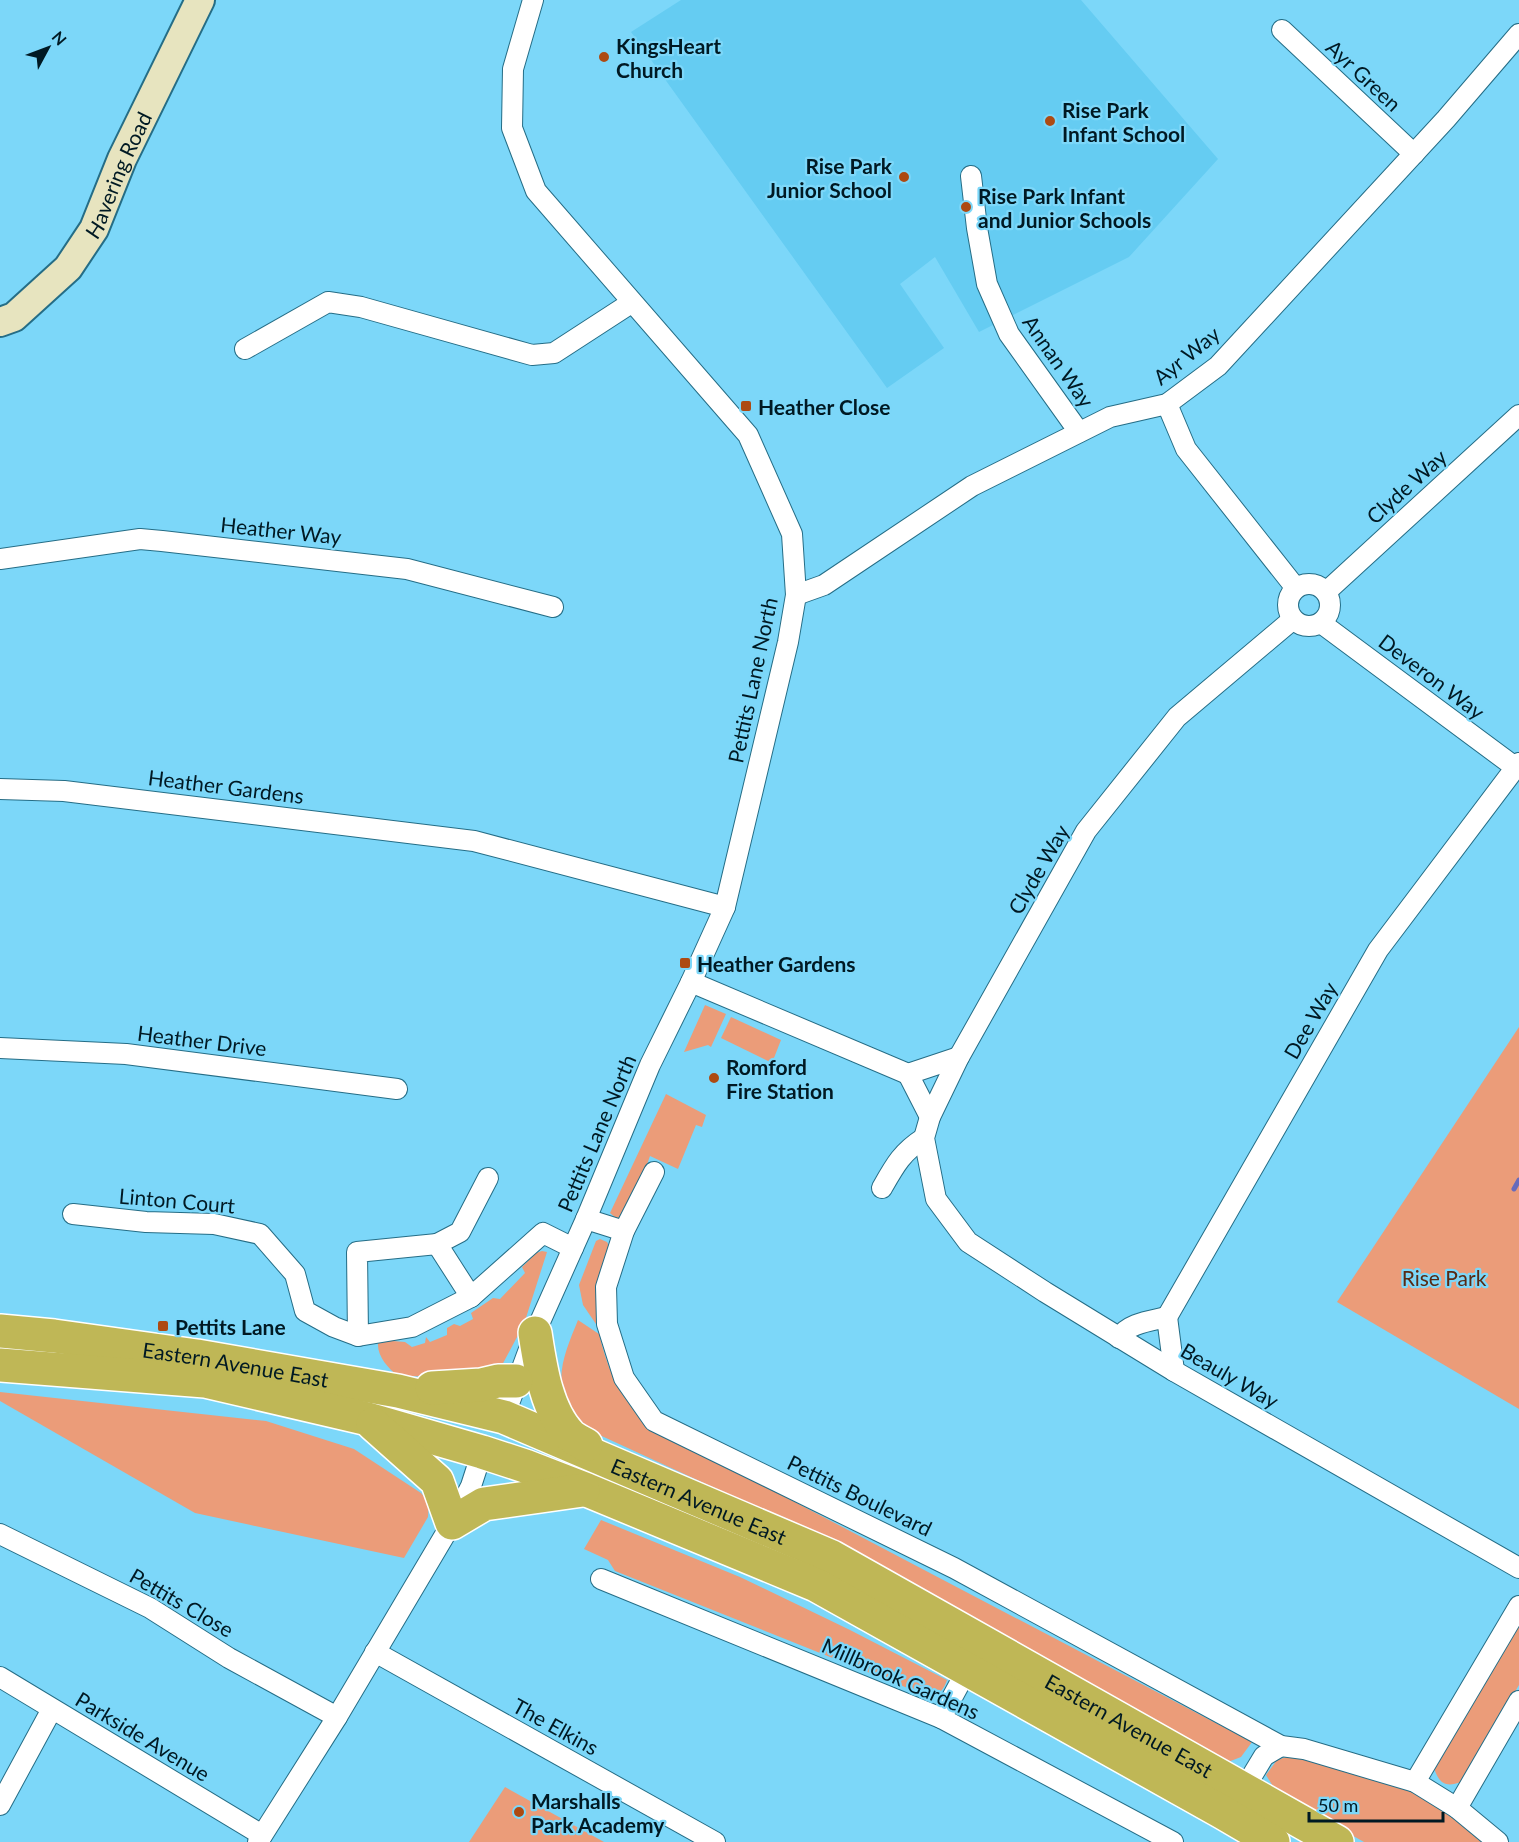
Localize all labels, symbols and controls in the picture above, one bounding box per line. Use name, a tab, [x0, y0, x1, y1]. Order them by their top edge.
north arrow	[18, 18, 78, 78]
text: N	[48, 27, 71, 49]
place label: KingsHeart Church	[616, 33, 721, 82]
street label: Ayr Green	[1321, 34, 1407, 116]
marker: KingsHeart Church	[597, 50, 611, 64]
place label: Rise Park Infant School	[1062, 97, 1185, 146]
street label: Havering Road	[79, 107, 156, 243]
marker: Rise Park Infant School	[1043, 114, 1057, 128]
place label: Rise Park Junior School	[767, 153, 893, 202]
marker: Rise Park Junior School	[897, 170, 911, 184]
place label: Rise Park Infant and Junior Schools	[978, 183, 1151, 232]
marker: Rise Park Infant and Junior Schools	[959, 200, 973, 214]
street label: Annan Way	[1018, 310, 1100, 412]
street label: Ayr Way	[1148, 321, 1224, 389]
place label: Heather Close	[758, 394, 891, 419]
marker: Heather Close	[739, 399, 753, 413]
street label: Clyde Way	[1361, 443, 1451, 528]
street label: Heather Way	[219, 511, 343, 549]
street label: Pettits Lane North	[722, 595, 782, 765]
street label: Deveron Way	[1374, 628, 1490, 724]
street label: Heather Gardens	[147, 764, 305, 808]
street label: Clyde Way	[1002, 820, 1074, 918]
place label: Heather Gardens	[697, 951, 856, 976]
marker: Heather Gardens	[678, 956, 692, 970]
street label: Dee Way	[1278, 977, 1342, 1063]
street label: Heather Drive	[136, 1020, 268, 1060]
street label: Pettits Lane North	[552, 1051, 640, 1215]
place label: Romford Fire Station	[726, 1054, 834, 1103]
marker: Romford Fire Station	[707, 1071, 721, 1085]
street label: Linton Court	[118, 1182, 237, 1218]
park label: Rise Park	[1402, 1265, 1487, 1290]
place label: Pettits Lane	[175, 1314, 286, 1339]
marker: Pettits Lane	[156, 1319, 170, 1333]
street label: Eastern Avenue East	[141, 1336, 331, 1391]
street label: Beauly Way	[1177, 1337, 1283, 1413]
street label: Pettits Boulevard	[784, 1449, 936, 1541]
street label: Eastern Avenue East	[608, 1452, 791, 1549]
street label: Pettits Close	[126, 1562, 238, 1642]
street label: Millbrook Gardens	[818, 1632, 984, 1724]
street label: Eastern Avenue East	[1041, 1668, 1218, 1782]
street label: Parkside Avenue	[71, 1686, 215, 1786]
street label: The Elkins	[509, 1692, 603, 1760]
scale bar	[1309, 1785, 1442, 1823]
place label: Marshalls Park Academy	[531, 1788, 665, 1837]
text: 50 m	[1318, 1794, 1358, 1816]
marker: Marshalls Park Academy	[512, 1805, 526, 1819]

